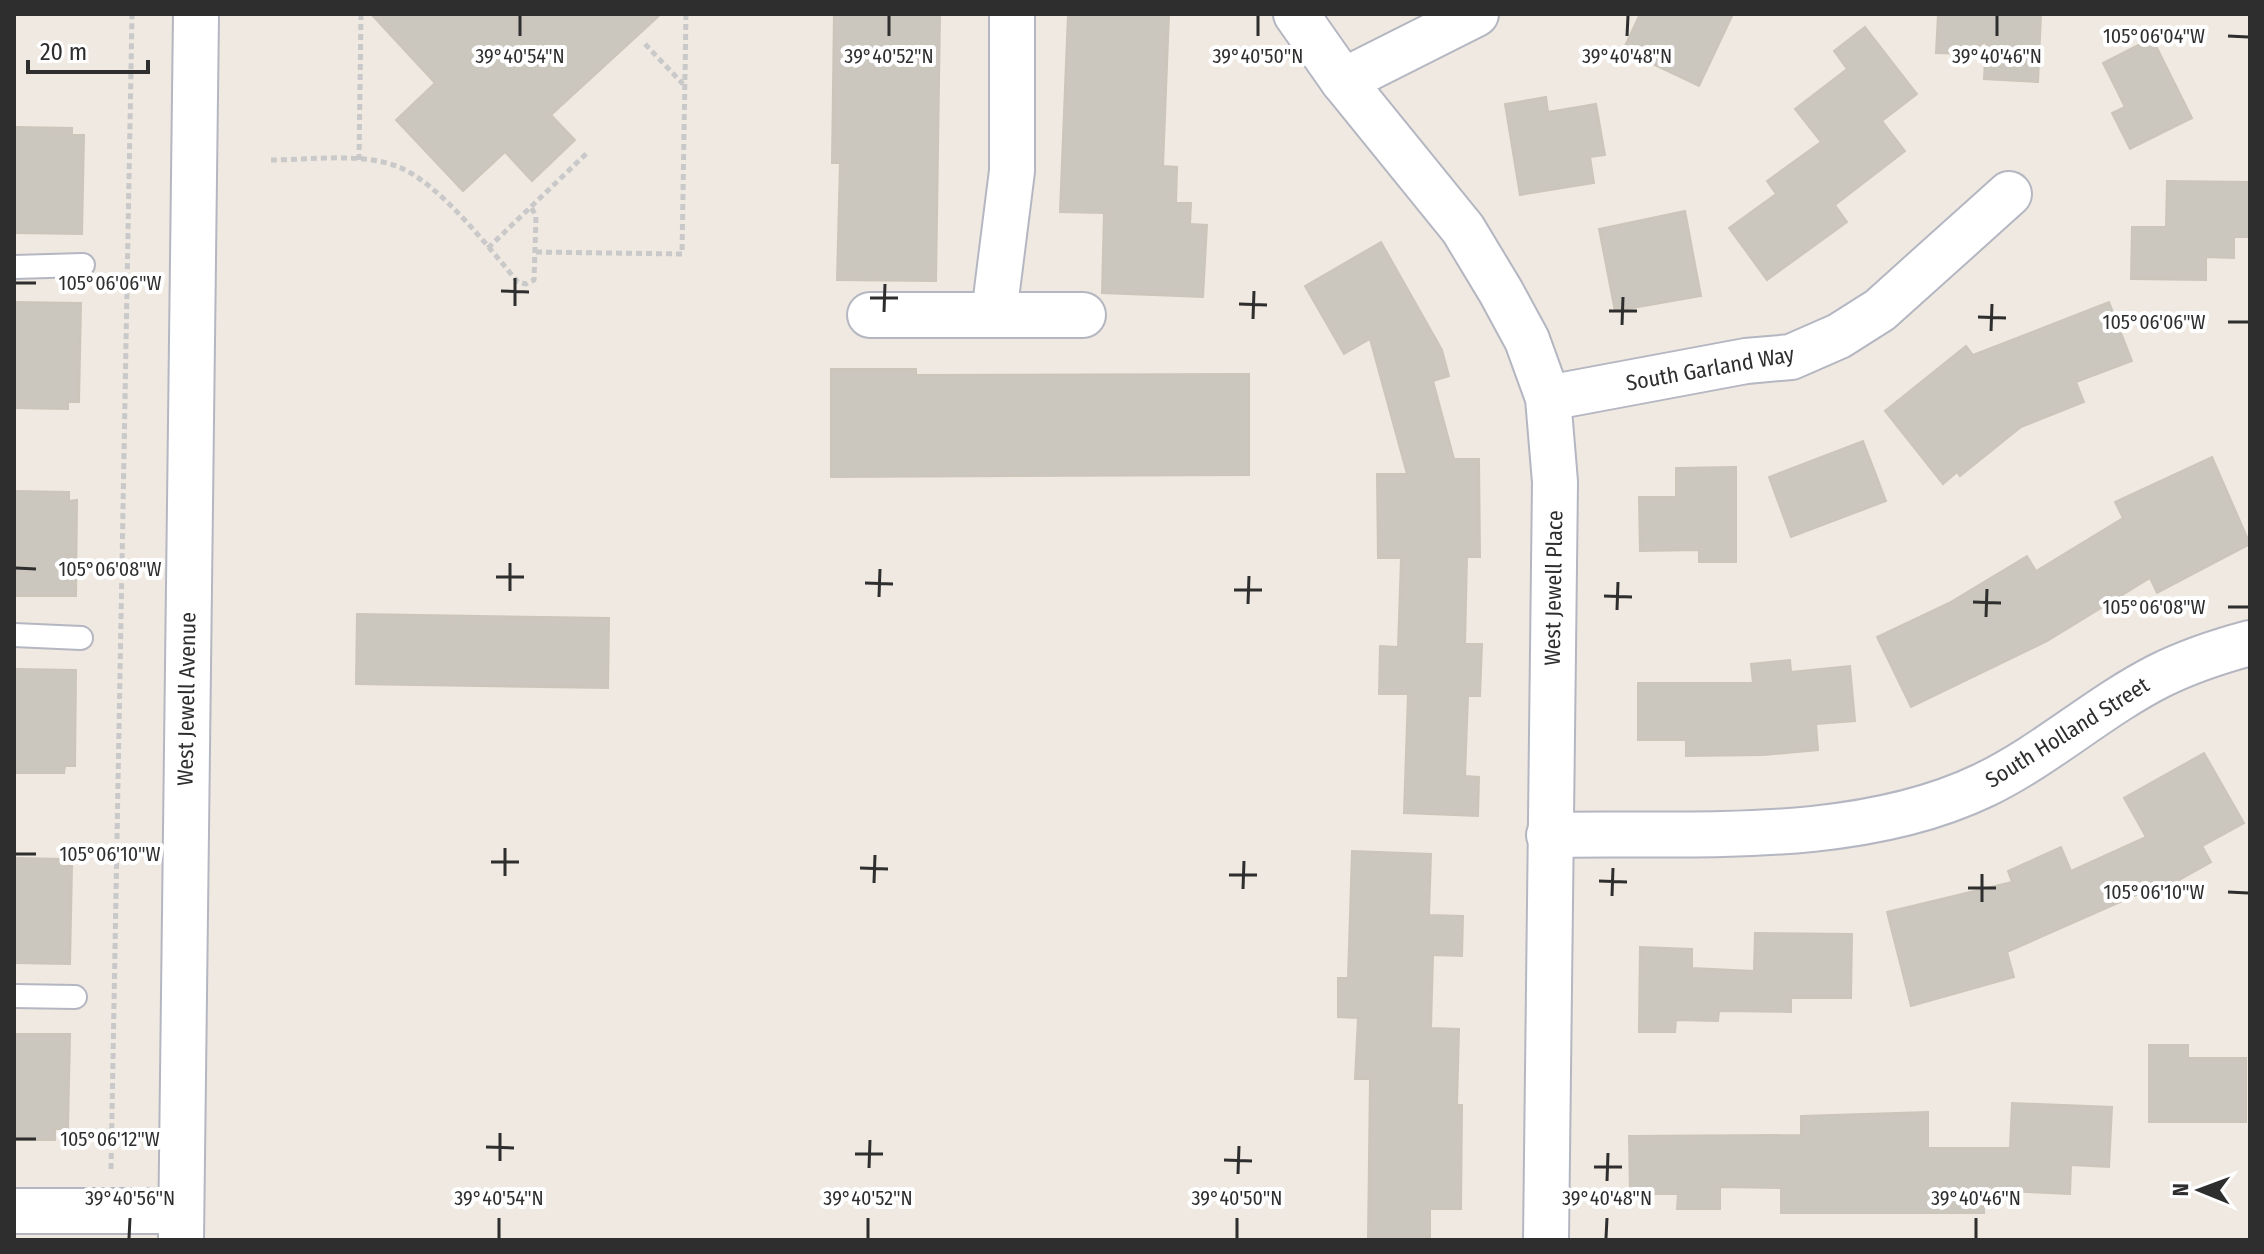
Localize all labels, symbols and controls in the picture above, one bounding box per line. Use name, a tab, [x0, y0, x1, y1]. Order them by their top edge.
scale bar	[28, 24, 148, 74]
text: 105°06'04"W	[2103, 24, 2205, 48]
text: 20 m	[40, 38, 87, 66]
text: 39°40'54"N	[475, 44, 565, 68]
text: 39°40'52"N	[844, 44, 934, 68]
text: 39°40'50"N	[1213, 44, 1303, 68]
text: 39°40'48"N	[1582, 44, 1672, 68]
text: 39°40'46"N	[1952, 44, 2042, 68]
text: 105°06'06"W	[59, 271, 161, 295]
text: 105°06'06"W	[2103, 310, 2205, 334]
street label: South Garland Way	[1624, 340, 1796, 397]
street label: West Jewell Place	[1539, 510, 1568, 666]
text: 105°06'08"W	[58, 557, 162, 581]
text: 105°06'08"W	[2102, 595, 2206, 619]
street label: West Jewell Avenue	[171, 612, 202, 786]
street label: South Holland Street	[1980, 671, 2155, 794]
text: 105°06'10"W	[59, 842, 161, 866]
text: 105°06'10"W	[2103, 880, 2205, 904]
text: 105°06'12"W	[60, 1127, 160, 1151]
north arrow	[2160, 1150, 2240, 1230]
text: N	[2167, 1183, 2194, 1196]
text: 39°40'56"N	[85, 1186, 175, 1210]
text: 39°40'54"N	[454, 1186, 544, 1210]
text: 39°40'52"N	[823, 1186, 913, 1210]
text: 39°40'50"N	[1192, 1186, 1282, 1210]
text: 39°40'48"N	[1562, 1186, 1652, 1210]
text: 39°40'46"N	[1931, 1186, 2021, 1210]

